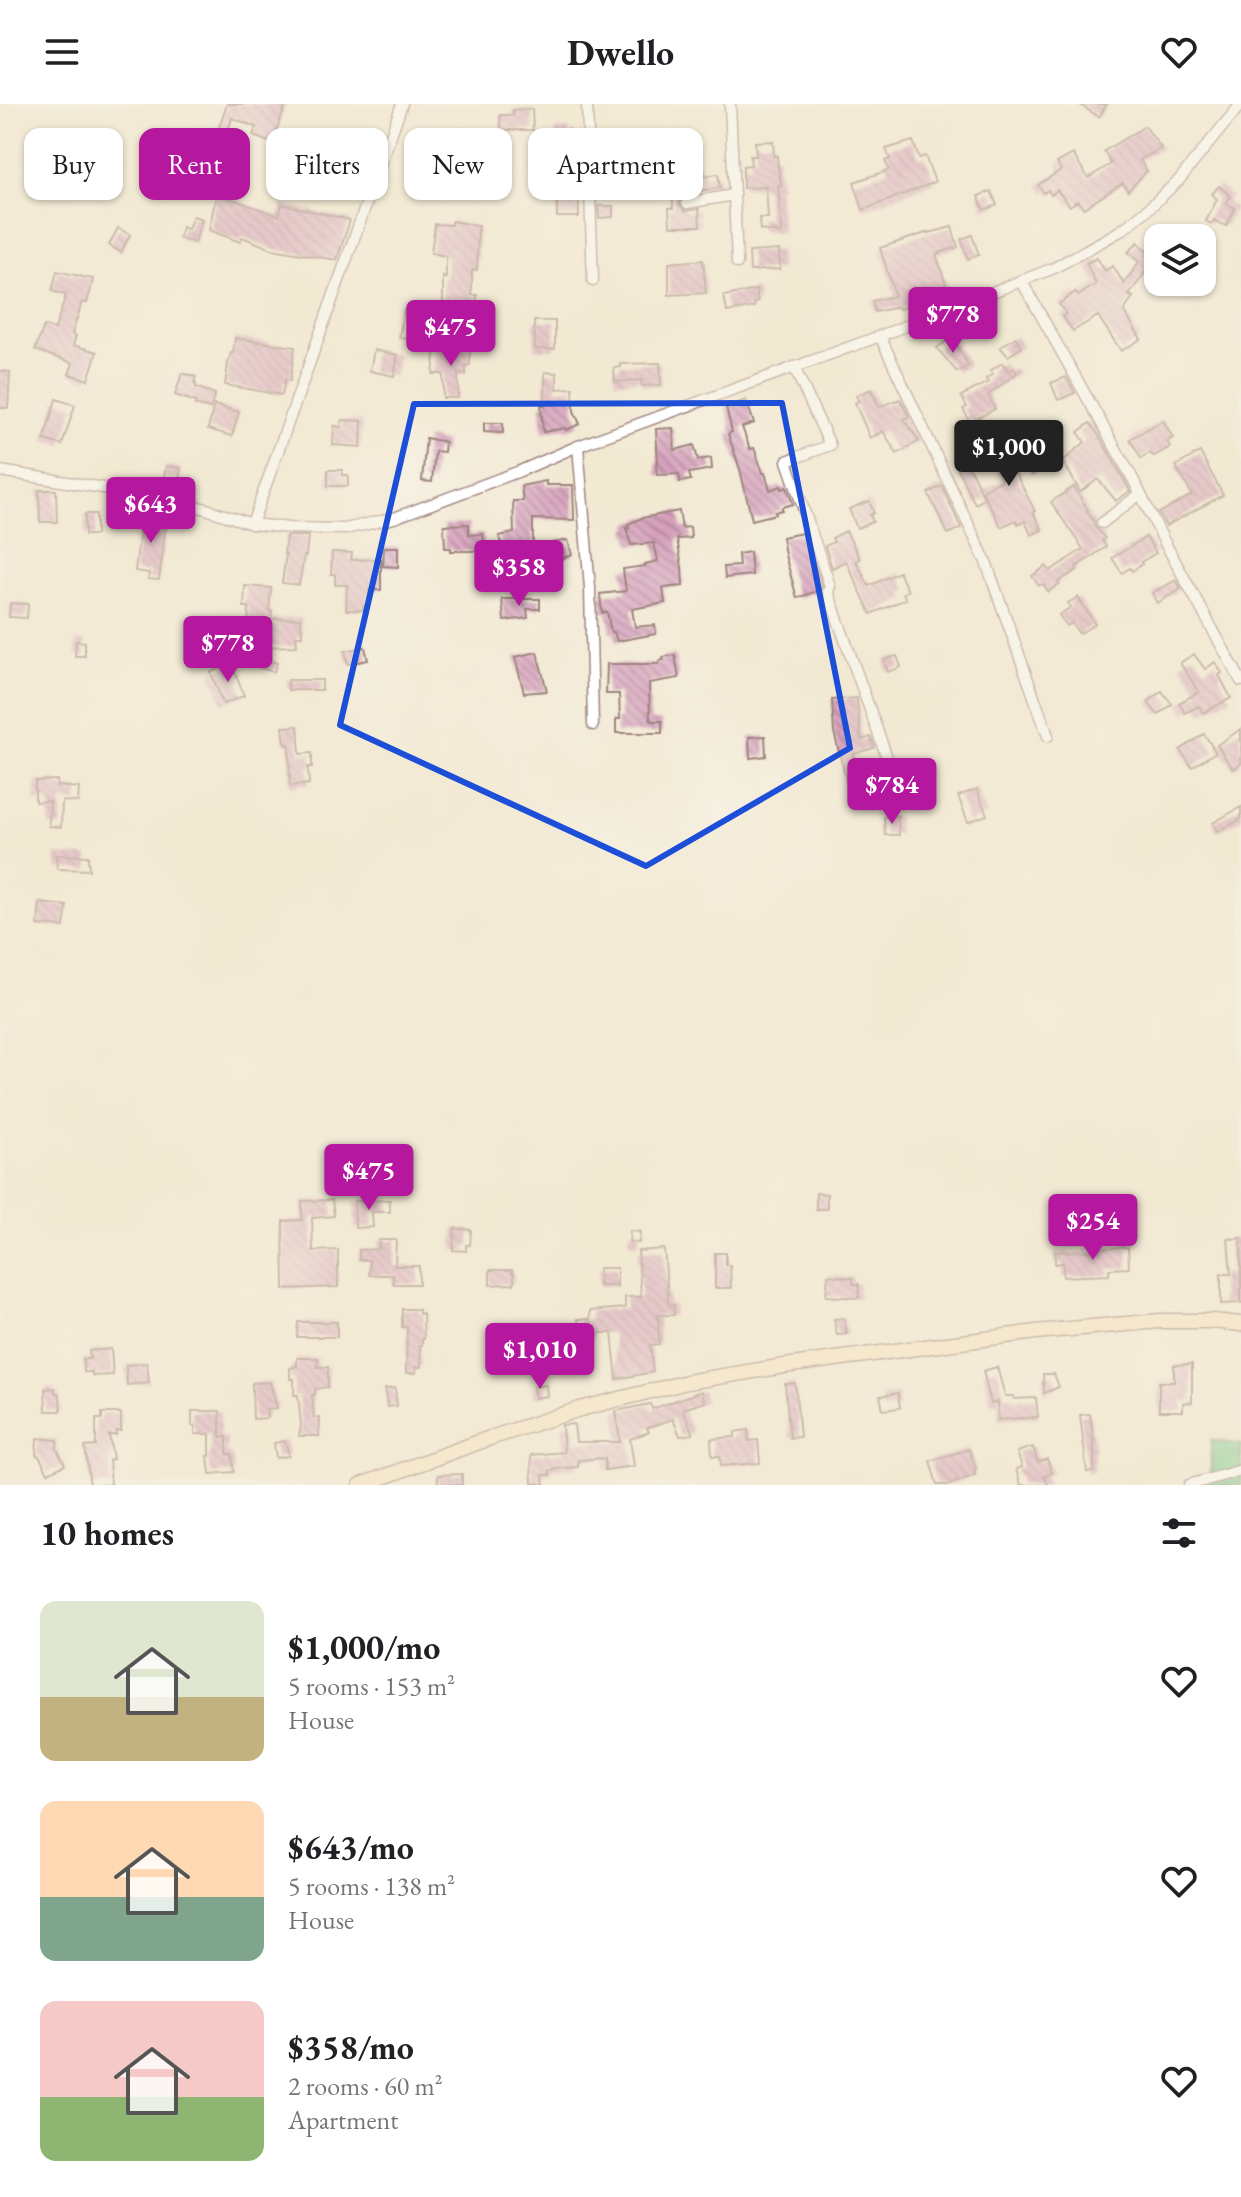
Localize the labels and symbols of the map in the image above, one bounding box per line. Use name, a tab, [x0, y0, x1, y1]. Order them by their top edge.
pin: $778	[906, 287, 1000, 355]
pin: $475	[404, 300, 498, 368]
pin: $1,000	[944, 420, 1074, 488]
pin: $643	[104, 477, 198, 545]
pin: $358	[472, 540, 566, 608]
pin: $778	[181, 616, 275, 684]
pin: $784	[845, 758, 939, 826]
pin: $475	[322, 1144, 416, 1212]
pin: $254	[1046, 1194, 1140, 1262]
pin: $1,010	[475, 1323, 605, 1391]

